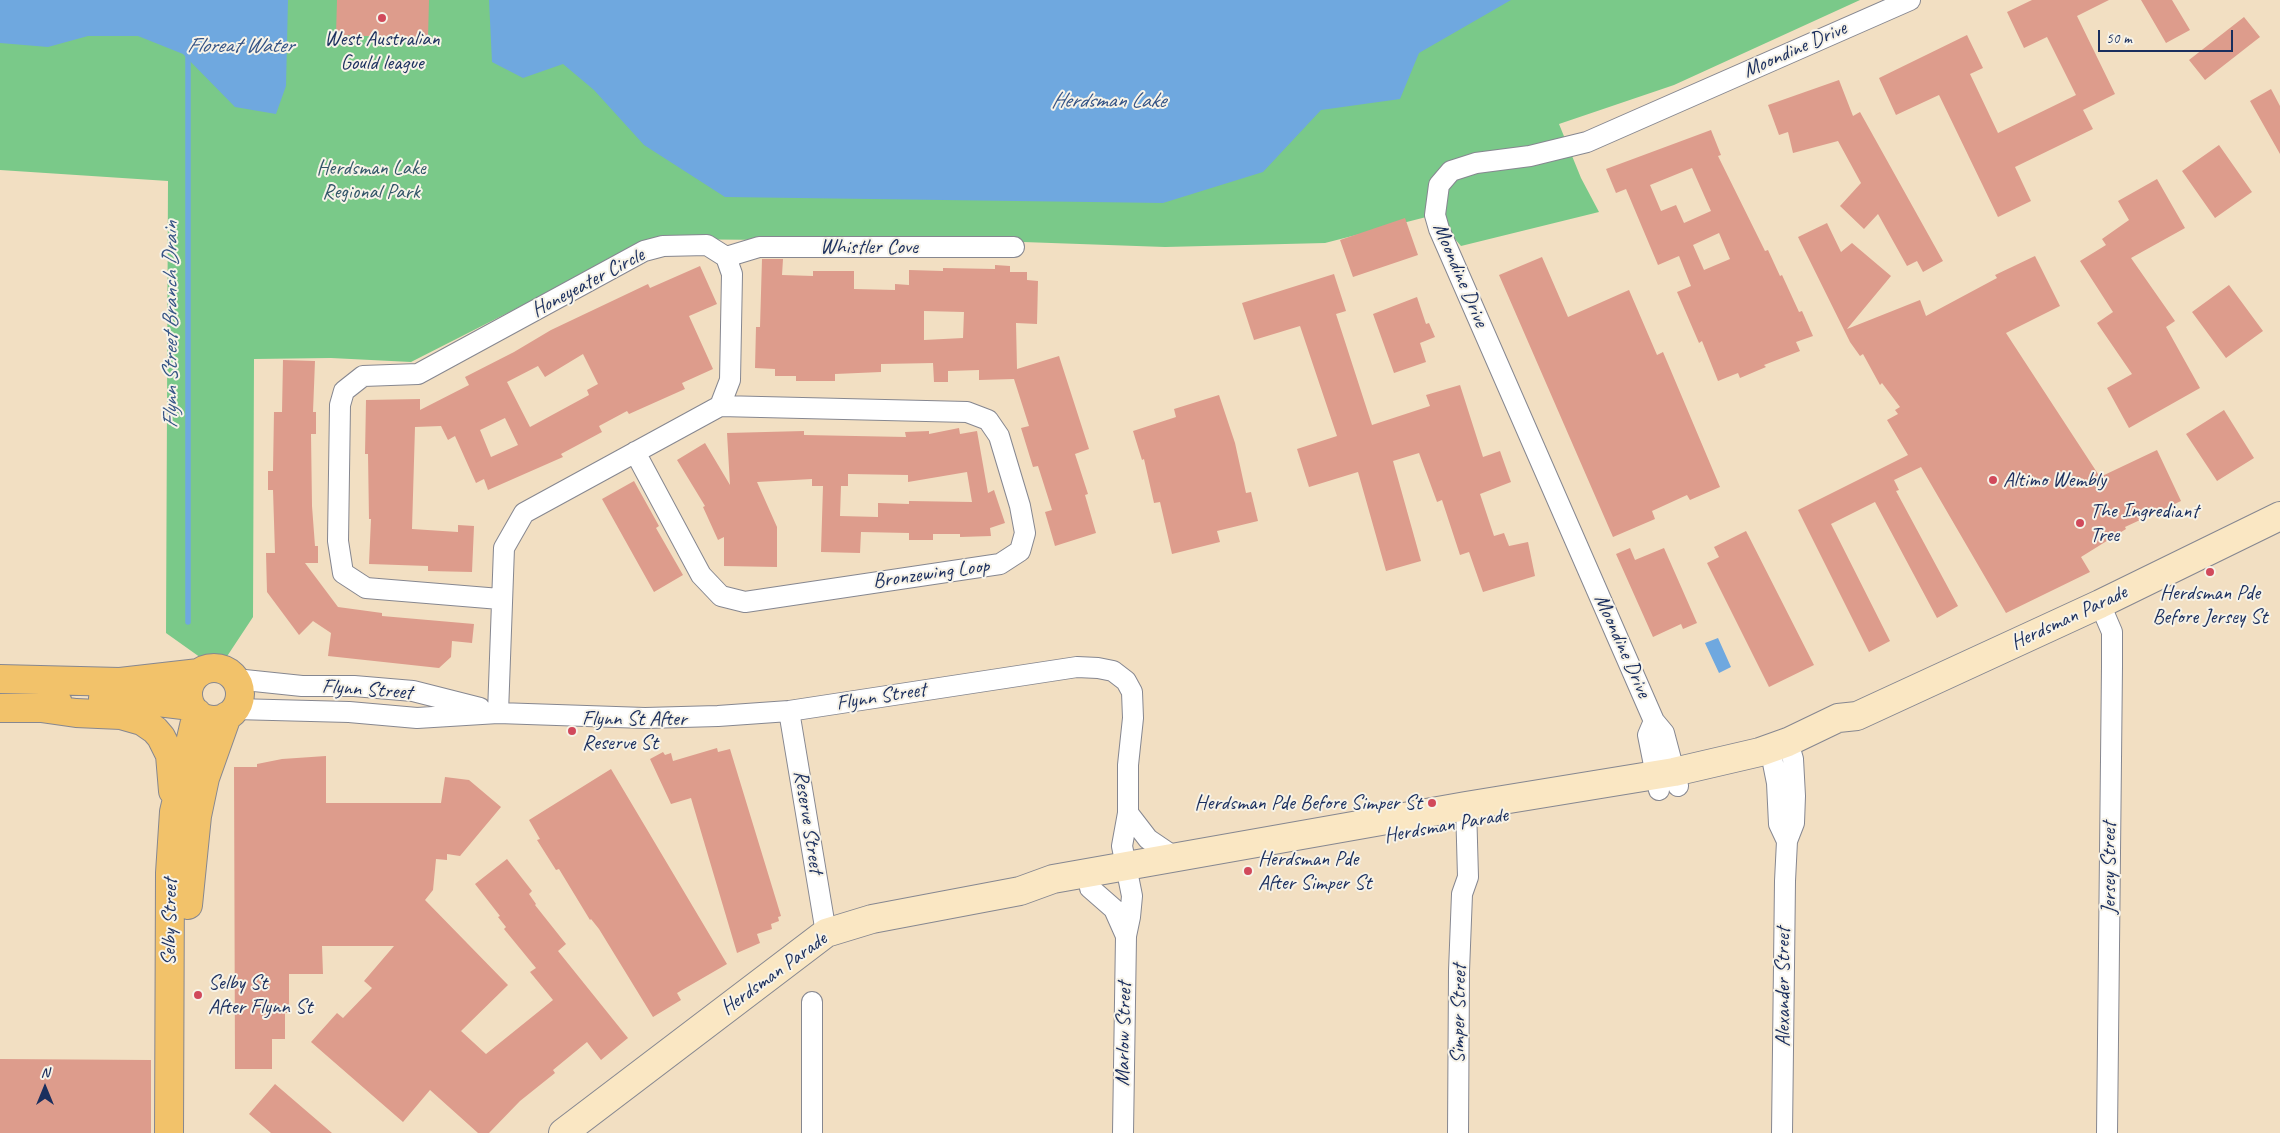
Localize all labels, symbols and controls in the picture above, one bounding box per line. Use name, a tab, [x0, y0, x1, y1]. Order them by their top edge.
marker: West Australian Gould league	[376, 12, 388, 24]
street label: Moondine Drive	[1739, 16, 1851, 84]
scale bar	[2100, 20, 2235, 52]
place label: West Australian Gould league	[324, 26, 440, 76]
text: 50 m	[2106, 29, 2132, 48]
water label: Floreat Water	[187, 33, 293, 59]
water label: Herdsman Lake	[1051, 88, 1165, 114]
park label: Herdsman Lake Regional Park	[317, 155, 425, 205]
street label: Moondine Drive	[1427, 219, 1493, 331]
water label: Flynn Street Branch Drain	[158, 222, 184, 428]
street label: Whistler Cove	[820, 234, 918, 260]
street label: Honeyeater Circle	[527, 243, 649, 323]
place label: Altimo Wembly	[2003, 467, 2106, 493]
marker: Altimo Wembly	[1987, 474, 1999, 486]
place label: The Ingrediant Tree	[2090, 498, 2198, 548]
marker: The Ingrediant Tree	[2074, 517, 2086, 529]
street label: Bronzewing Loop	[871, 553, 991, 595]
marker: Herdsman Pde Before Jersey St	[2204, 566, 2216, 578]
street label: Herdsman Parade	[2007, 580, 2131, 656]
place label: Herdsman Pde Before Jersey St	[2152, 580, 2268, 630]
street label: Moondine Drive	[1588, 590, 1656, 702]
street label: Flynn Street	[321, 674, 413, 706]
street label: Flynn Street	[834, 677, 928, 717]
place label: Flynn St After Reserve St	[582, 706, 686, 756]
marker: Flynn St After Reserve St	[566, 725, 578, 737]
street label: Reserve Street	[787, 769, 829, 875]
place label: Herdsman Pde Before Simper St	[1195, 790, 1422, 816]
marker: Herdsman Pde Before Simper St	[1426, 797, 1438, 809]
street label: Herdsman Parade	[1382, 803, 1510, 849]
street label: Jersey Street	[2096, 822, 2122, 914]
place label: Herdsman Pde After Simper St	[1258, 846, 1372, 896]
marker: Herdsman Pde After Simper St	[1242, 865, 1254, 877]
street label: Selby Street	[157, 878, 183, 966]
street label: Herdsman Parade	[716, 927, 832, 1021]
street label: Alexander Street	[1770, 927, 1796, 1047]
street label: Simper Street	[1446, 964, 1472, 1064]
place label: Selby St After Flynn St	[208, 970, 312, 1020]
street label: Marlow Street	[1110, 982, 1138, 1086]
marker: Selby St After Flynn St	[192, 989, 204, 1001]
north arrow	[20, 1063, 70, 1113]
text: N	[41, 1064, 49, 1081]

